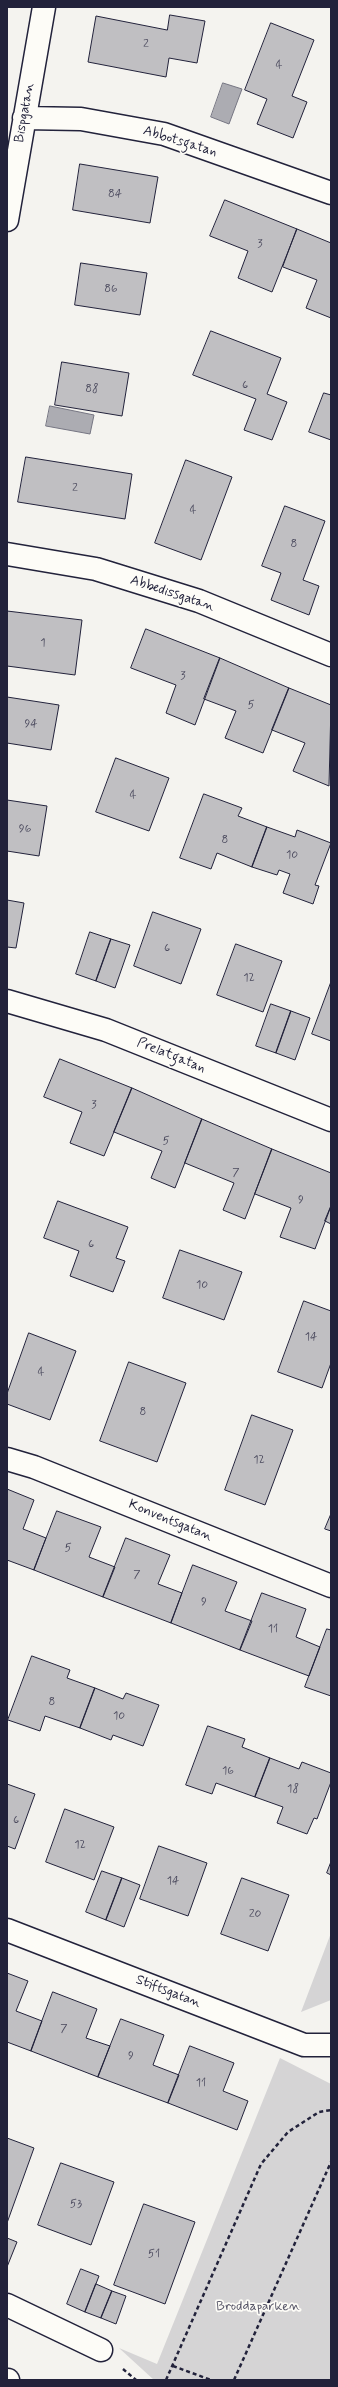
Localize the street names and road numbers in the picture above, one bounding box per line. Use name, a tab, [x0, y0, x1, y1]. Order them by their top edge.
street label: Bispgatan	[11, 82, 39, 144]
street label: Abbotsgatan	[141, 123, 219, 161]
street label: Abbedissgatan	[128, 572, 216, 616]
street label: Prelatgatan	[134, 1035, 208, 1077]
street label: Konventsgatan	[126, 1497, 214, 1545]
street label: Stiftsgatan	[133, 1972, 203, 2012]

